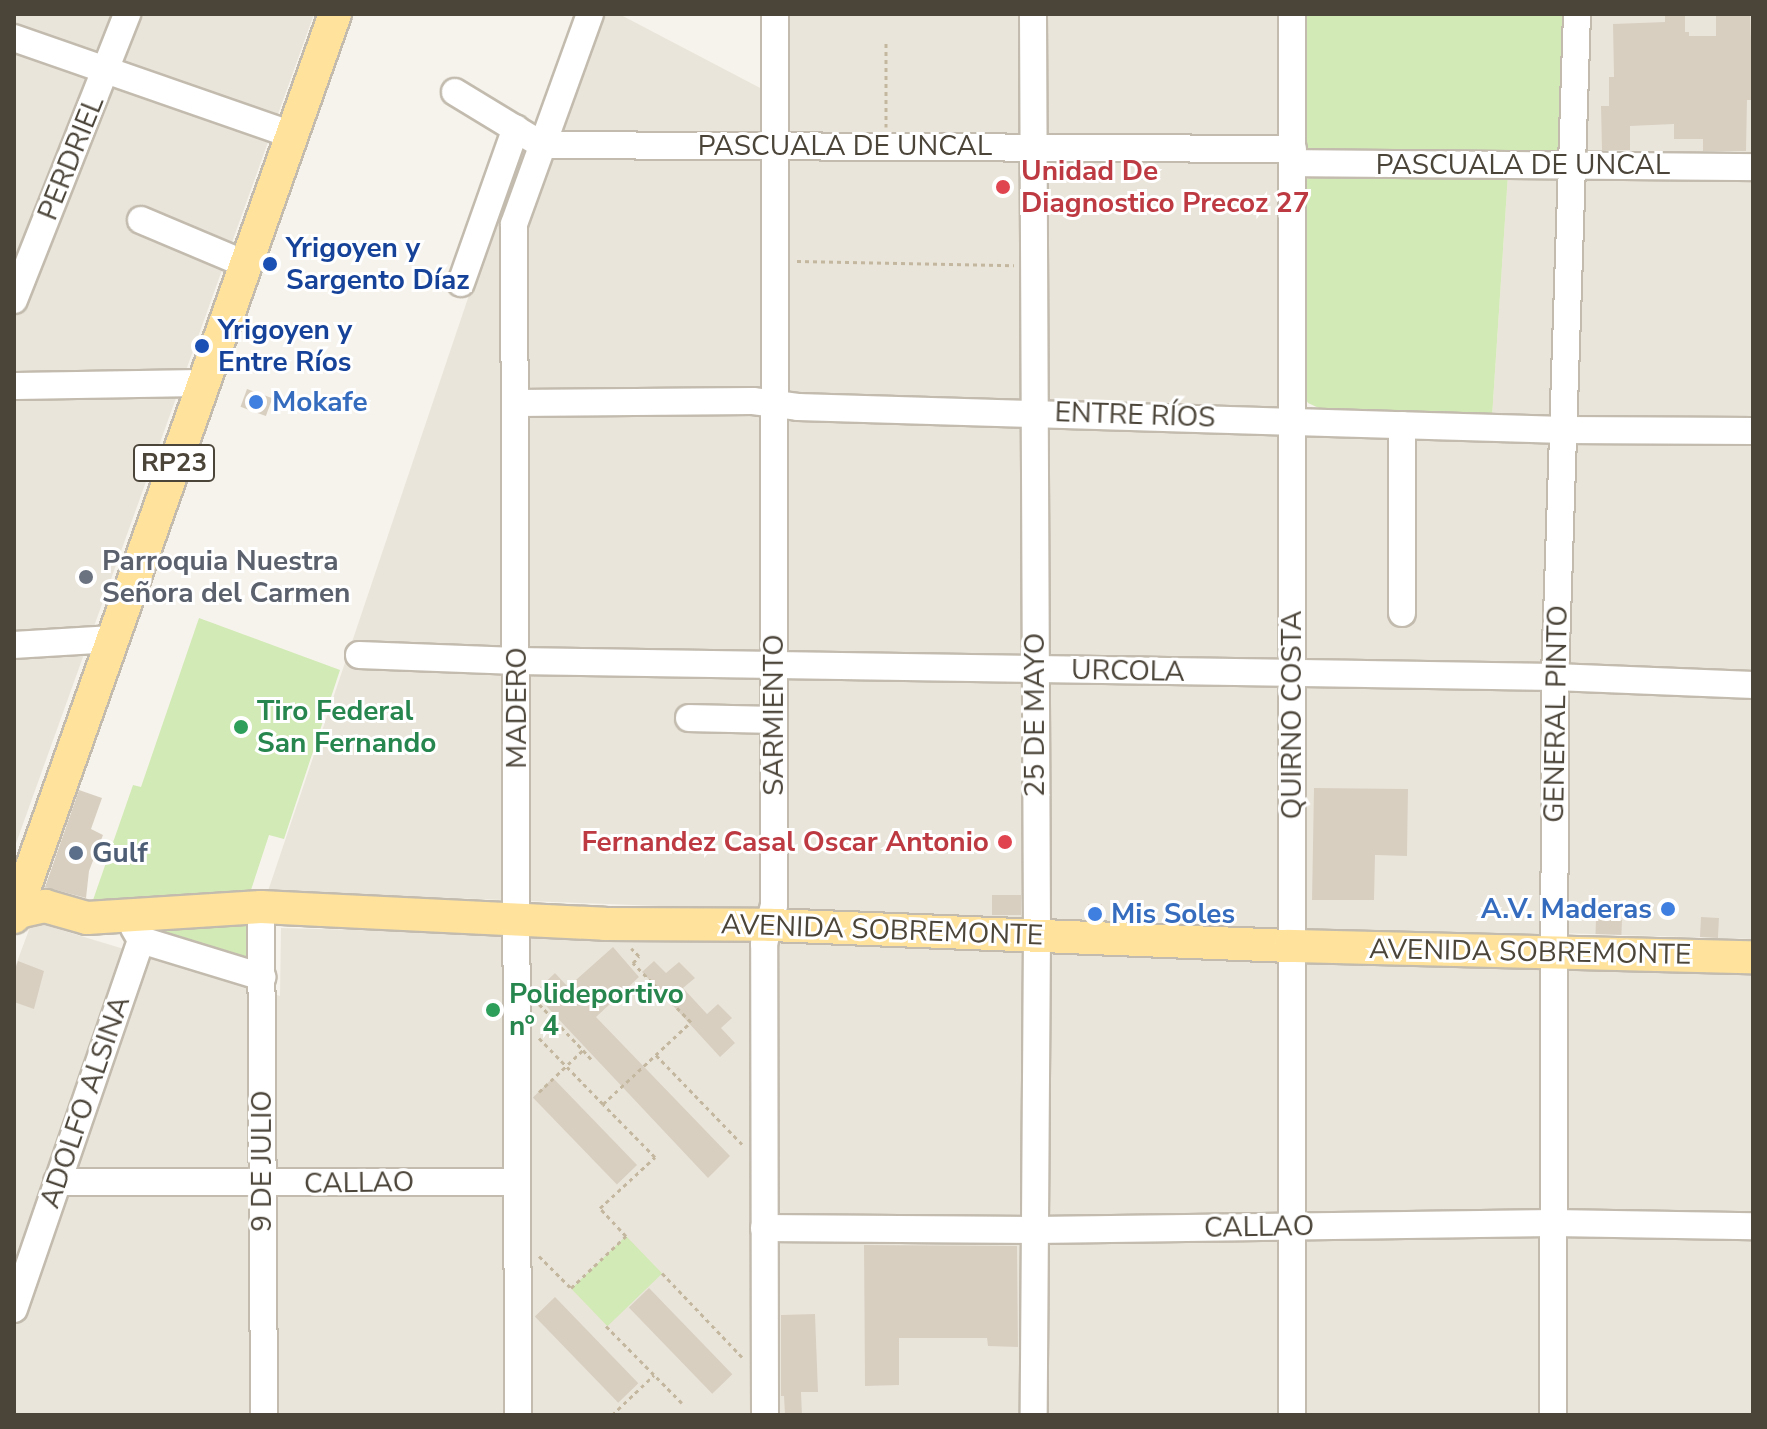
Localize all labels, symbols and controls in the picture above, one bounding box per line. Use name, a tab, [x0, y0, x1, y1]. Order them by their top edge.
street label: PERDRIEL	[31, 91, 111, 225]
street label: PASCUALA DE UNCAL	[698, 129, 992, 163]
street label: PASCUALA DE UNCAL	[1376, 148, 1670, 182]
place label: Unidad De Diagnostico Precoz 27	[1021, 154, 1309, 220]
marker: Unidad De Diagnostico Precoz 27	[992, 176, 1014, 198]
place label: Yrigoyen y Sargento Díaz	[286, 231, 470, 297]
marker: Yrigoyen y Sargento Díaz	[261, 255, 279, 273]
place label: Yrigoyen y Entre Ríos	[218, 313, 352, 379]
marker: Yrigoyen y Entre Ríos	[193, 337, 211, 355]
place label: Mokafe	[272, 385, 368, 419]
marker: Mokafe	[247, 393, 265, 411]
street label: ENTRE RÍOS	[1054, 395, 1216, 435]
road number: RP23	[132, 441, 216, 485]
place label: Parroquia Nuestra Señora del Carmen	[102, 544, 350, 610]
marker: Parroquia Nuestra Señora del Carmen	[77, 568, 95, 586]
street label: GENERAL PINTO	[1537, 605, 1575, 823]
street label: QUIRNO COSTA	[1275, 611, 1309, 819]
street label: 25 DE MAYO	[1018, 633, 1052, 797]
street label: SARMIENTO	[757, 634, 791, 796]
street label: MADERO	[500, 647, 534, 769]
street label: URCOLA	[1071, 653, 1185, 689]
place label: Tiro Federal San Fernando	[257, 694, 436, 760]
marker: Tiro Federal San Fernando	[232, 718, 250, 736]
place label: Fernandez Casal Oscar Antonio	[581, 825, 989, 859]
marker: Fernandez Casal Oscar Antonio	[996, 833, 1014, 851]
place label: Gulf	[92, 836, 148, 870]
marker: Gulf	[67, 844, 85, 862]
place label: A.V. Maderas	[1481, 892, 1652, 926]
place label: Mis Soles	[1111, 897, 1235, 931]
marker: A.V. Maderas	[1659, 900, 1677, 918]
marker: Mis Soles	[1086, 905, 1104, 923]
street label: AVENIDA SOBREMONTE	[720, 908, 1044, 952]
street label: AVENIDA SOBREMONTE	[1369, 932, 1691, 972]
place label: Polideportivo nº 4	[509, 977, 684, 1043]
street label: ADOLFO ALSINA	[33, 992, 137, 1212]
marker: Polideportivo nº 4	[484, 1001, 502, 1019]
street label: 9 DE JULIO	[245, 1090, 279, 1232]
street label: CALLAO	[304, 1165, 414, 1201]
street label: CALLAO	[1204, 1209, 1314, 1245]

